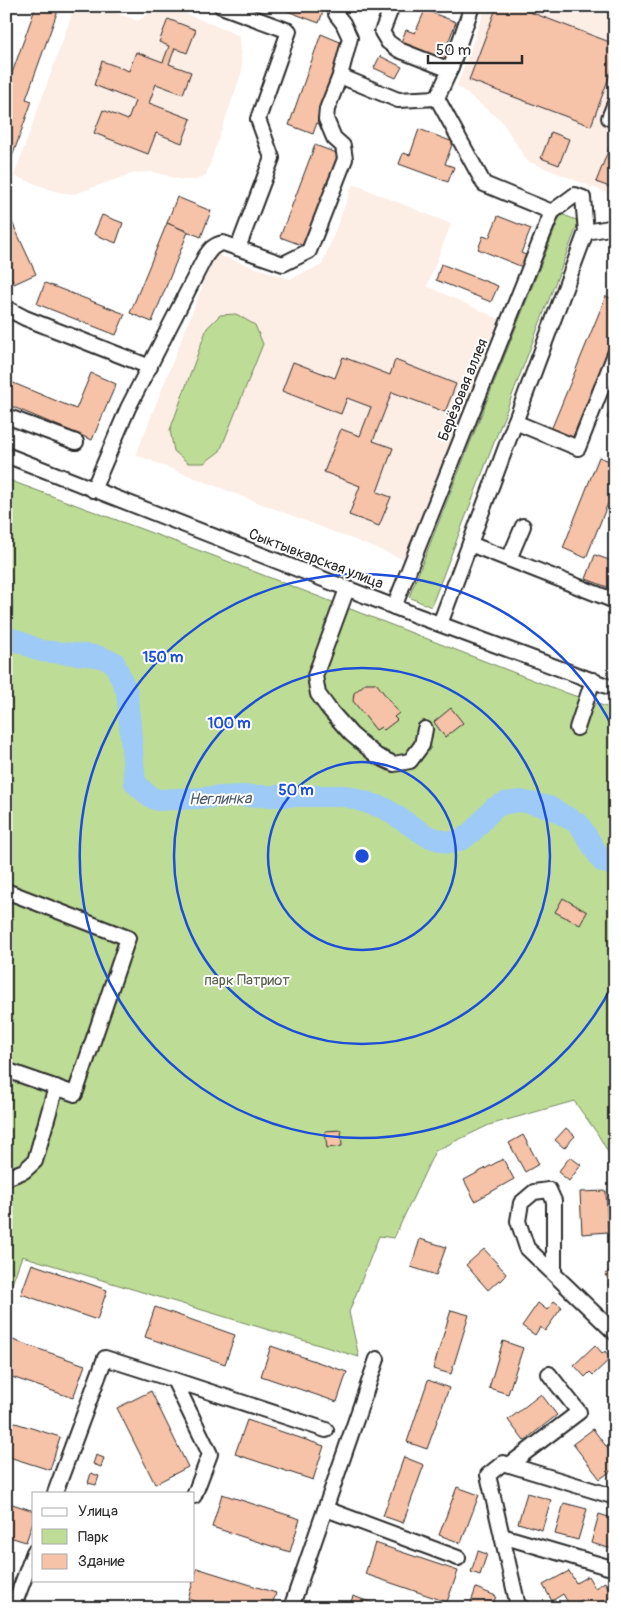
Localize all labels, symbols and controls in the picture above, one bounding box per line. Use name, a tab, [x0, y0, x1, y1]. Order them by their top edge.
scale bar	[428, 32, 522, 64]
text: 50 m	[436, 41, 471, 60]
street label: Берёзовая аллея	[434, 336, 492, 444]
street label: Сыктывкарская улица	[246, 525, 386, 593]
text: 150 m	[143, 648, 183, 667]
text: 100 m	[208, 714, 250, 733]
text: 50 m	[279, 781, 313, 800]
water label: Неглинка	[188, 788, 253, 810]
centre of rings	[353, 847, 371, 865]
park label: парк Патриот	[204, 971, 290, 990]
legend	[32, 1492, 195, 1582]
text: Улица	[78, 1502, 118, 1521]
text: Парк	[78, 1528, 109, 1547]
text: Здание	[78, 1552, 125, 1571]

